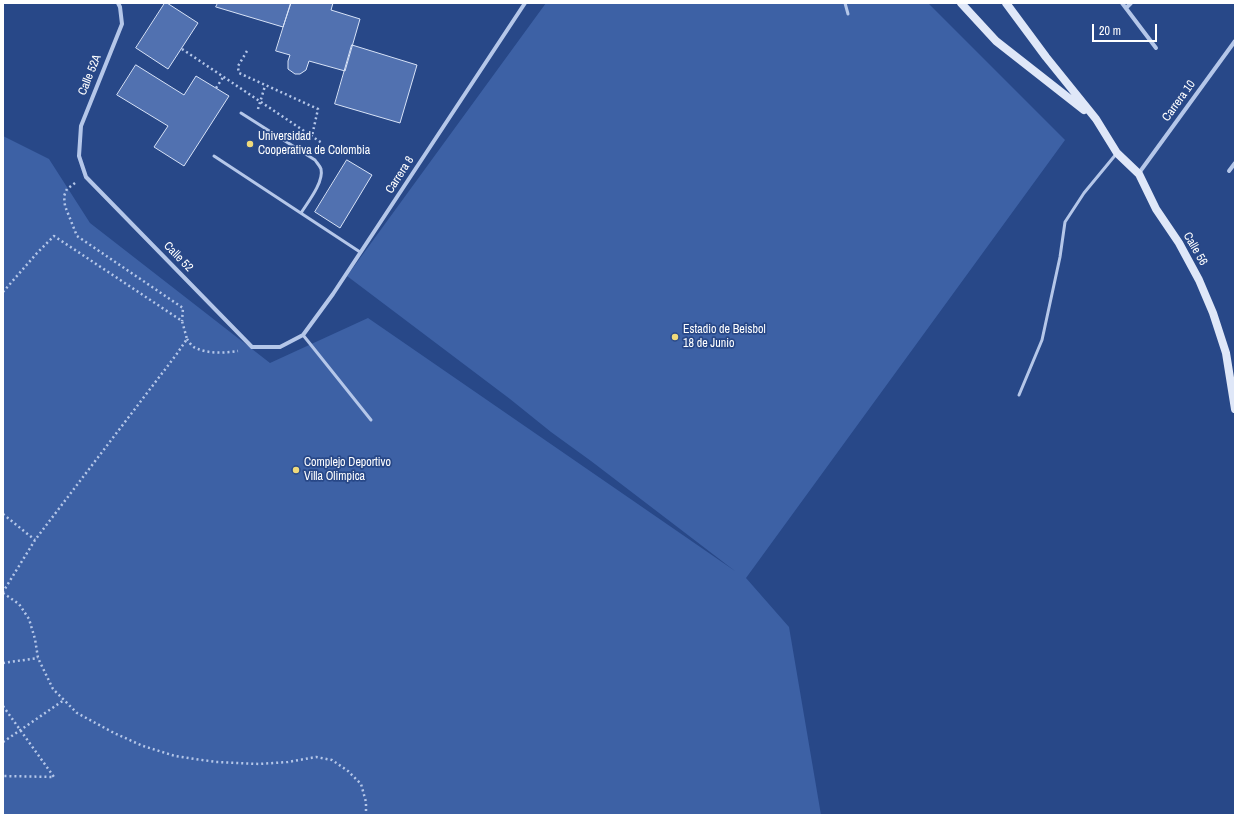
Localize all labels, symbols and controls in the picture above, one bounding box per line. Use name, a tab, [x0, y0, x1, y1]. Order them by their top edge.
scale bar	[1094, 16, 1159, 42]
text: 20 m	[1099, 23, 1121, 39]
street label: Calle 52A	[75, 53, 105, 97]
street label: Carrera 10	[1159, 78, 1199, 124]
place label: Universidad Cooperativa de Colombia	[258, 130, 370, 158]
marker: Universidad Cooperativa de Colombia	[245, 139, 255, 149]
street label: Carrera 8	[383, 154, 417, 196]
street label: Calle 56	[1180, 230, 1210, 268]
street label: Calle 52	[160, 239, 196, 275]
place label: Estadio de Beisbol 18 de Junio	[683, 323, 766, 351]
marker: Estadio de Beisbol 18 de Junio	[670, 332, 680, 342]
place label: Complejo Deportivo Villa Olimpica	[304, 456, 391, 484]
marker: Complejo Deportivo Villa Olimpica	[291, 465, 301, 475]

